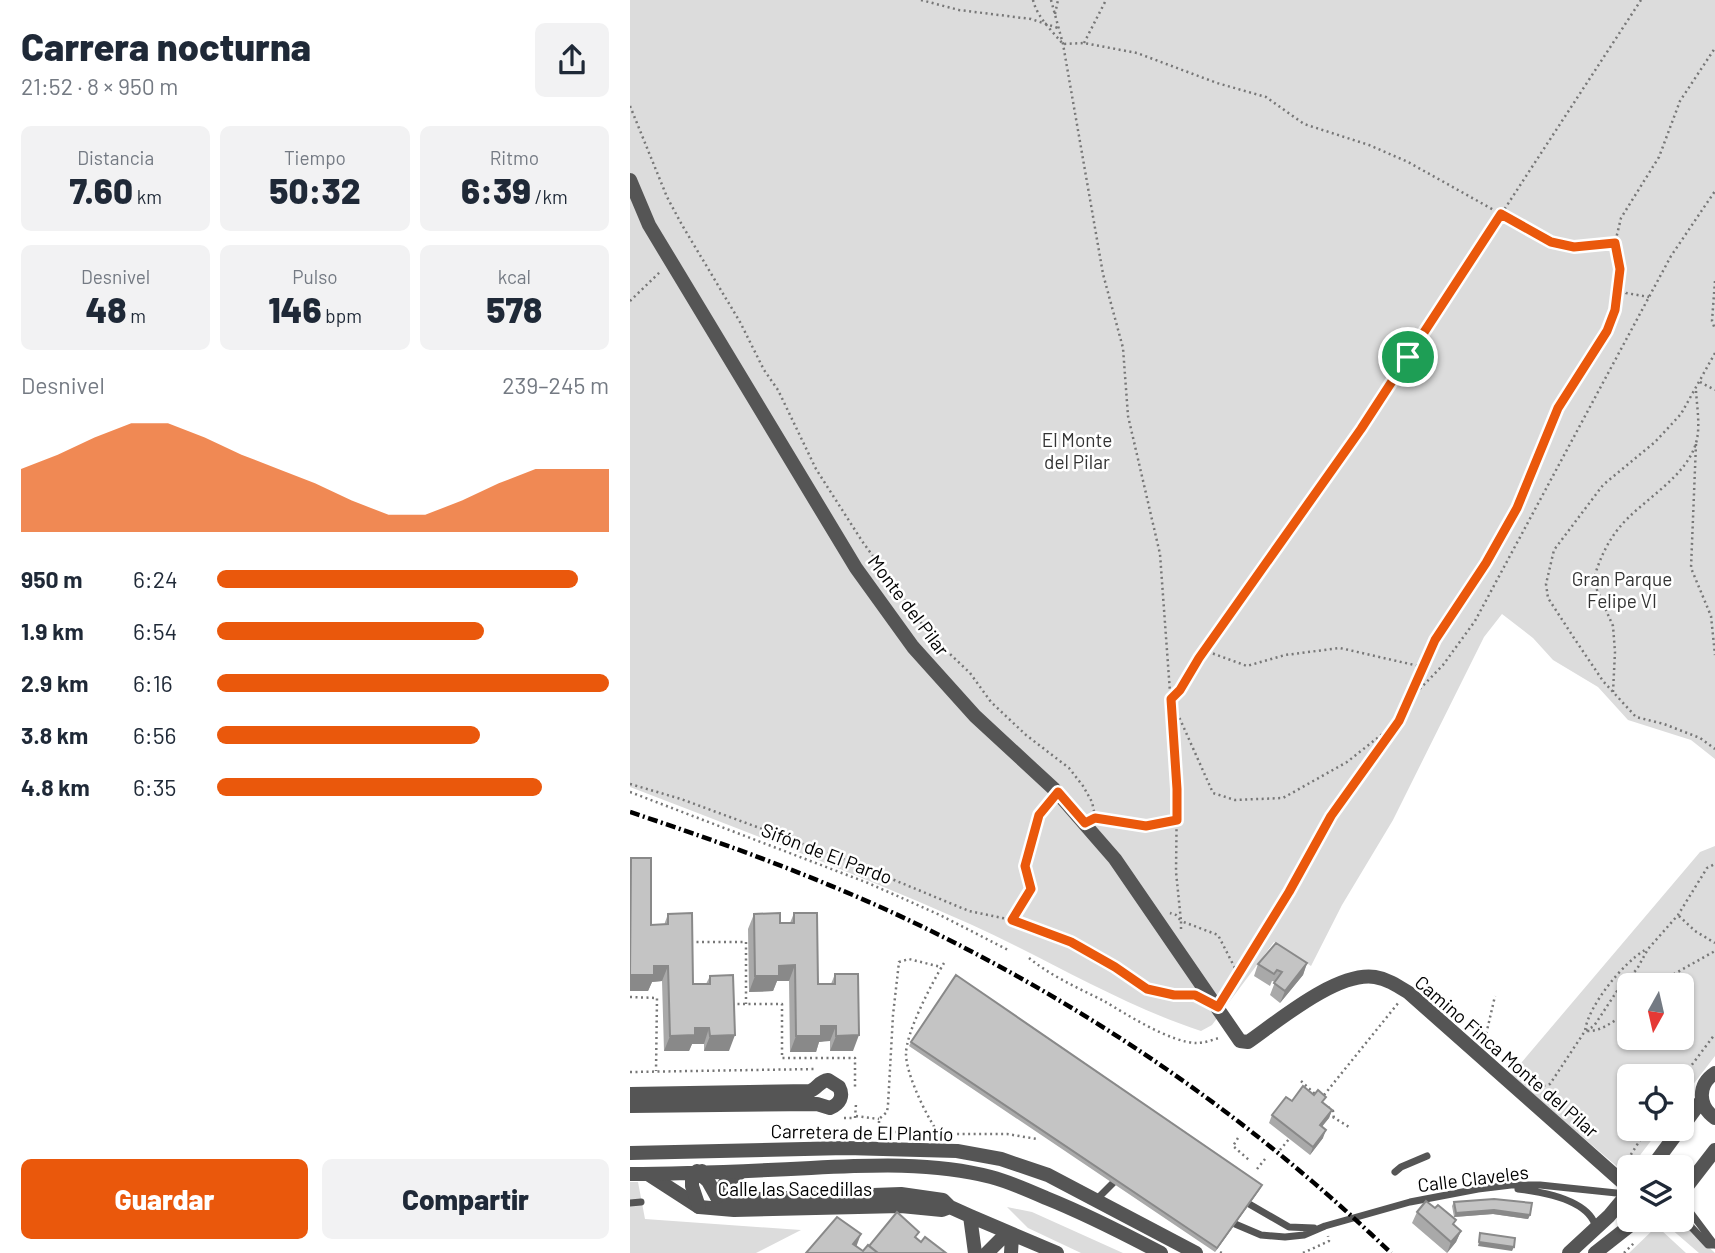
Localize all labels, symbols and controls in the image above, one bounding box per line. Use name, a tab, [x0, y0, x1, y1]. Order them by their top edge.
text: Carrera nocturna	[21, 23, 311, 69]
button: share	[535, 23, 609, 97]
text: 21:52 · 8 × 950 m	[21, 72, 178, 100]
text: Distancia	[77, 146, 154, 169]
text: Tiempo	[284, 146, 346, 169]
text: Ritmo	[490, 146, 539, 169]
text: 7.60	[69, 169, 133, 211]
text: 50:32	[269, 169, 361, 211]
text: 6:39	[461, 169, 531, 211]
text: km	[133, 185, 162, 208]
text: /km	[531, 185, 568, 208]
text: Desnivel	[81, 265, 150, 288]
text: Pulso	[292, 265, 338, 288]
text: kcal	[498, 265, 531, 288]
text: 48	[85, 288, 126, 330]
text: 146	[268, 288, 321, 330]
text: 578	[486, 288, 542, 330]
text: m	[126, 304, 146, 327]
text: bpm	[321, 304, 362, 327]
pin	[1378, 327, 1438, 387]
icon: arrive	[1389, 338, 1427, 376]
text: Desnivel	[21, 371, 105, 399]
text: 239–245 m	[502, 371, 609, 399]
park label: El Monte del Pilar	[1042, 428, 1112, 473]
street label: Monte del Pilar	[864, 550, 954, 660]
text: 950 m	[21, 565, 83, 593]
text: 6:24	[133, 565, 178, 593]
park label: Gran Parque Felipe VI	[1572, 567, 1672, 612]
text: 1.9 km	[21, 617, 84, 645]
text: 6:54	[133, 617, 177, 645]
text: 2.9 km	[21, 669, 88, 697]
text: 6:16	[133, 669, 173, 697]
text: 3.8 km	[21, 721, 88, 749]
text: 6:56	[133, 721, 176, 749]
text: 4.8 km	[21, 773, 90, 801]
text: 6:35	[133, 773, 176, 801]
street label: Sifón de El Pardo	[758, 817, 896, 889]
street label: Camino Finca Monte del Pilar	[1411, 970, 1603, 1142]
north arrow	[1617, 973, 1694, 1050]
map controls	[1617, 973, 1694, 1232]
button: locate	[1617, 1064, 1694, 1141]
street label: Carretera de El Plantío	[770, 1119, 954, 1145]
button: layers	[1617, 1155, 1694, 1232]
button: Guardar	[21, 1159, 308, 1239]
button: Compartir	[322, 1159, 609, 1239]
street label: Calle Claveles	[1416, 1160, 1530, 1196]
street label: Calle las Sacedillas	[718, 1177, 872, 1200]

